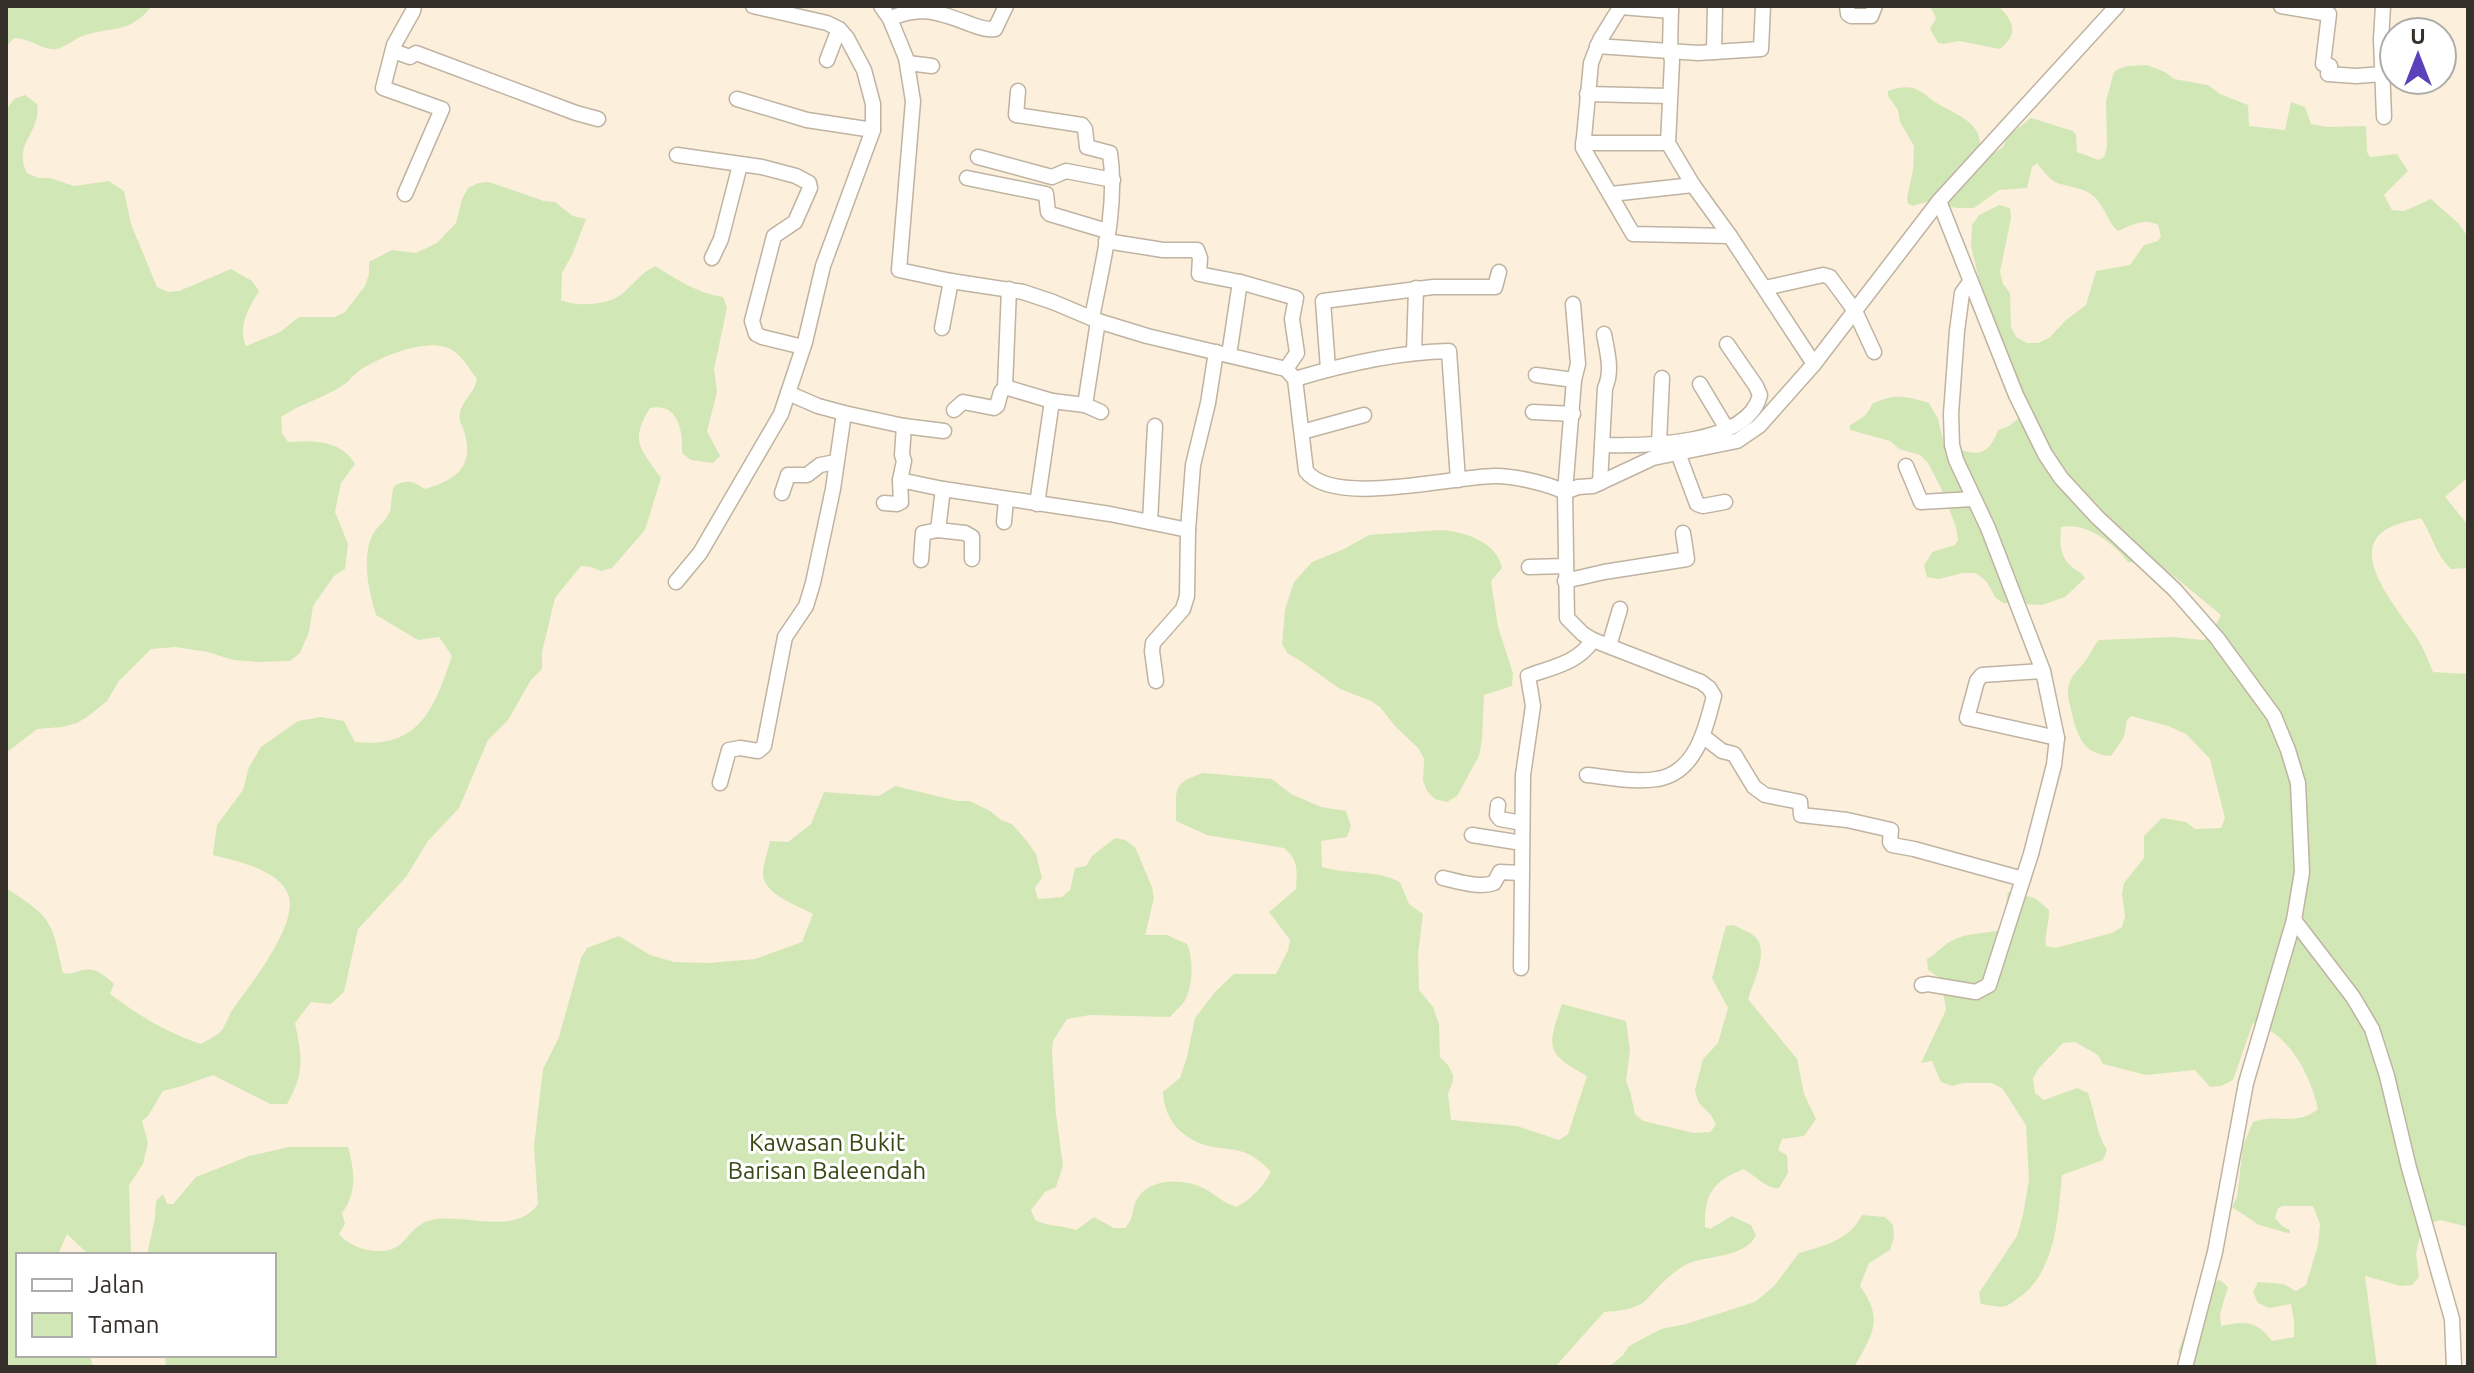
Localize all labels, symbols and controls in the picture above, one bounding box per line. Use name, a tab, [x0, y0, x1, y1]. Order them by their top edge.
north arrow	[2378, 16, 2458, 96]
text: U	[2410, 23, 2426, 48]
park label: Kawasan Bukit Barisan Baleendah	[728, 1129, 926, 1184]
legend	[16, 1253, 276, 1357]
text: Jalan	[88, 1271, 145, 1298]
text: Taman	[88, 1311, 160, 1338]

